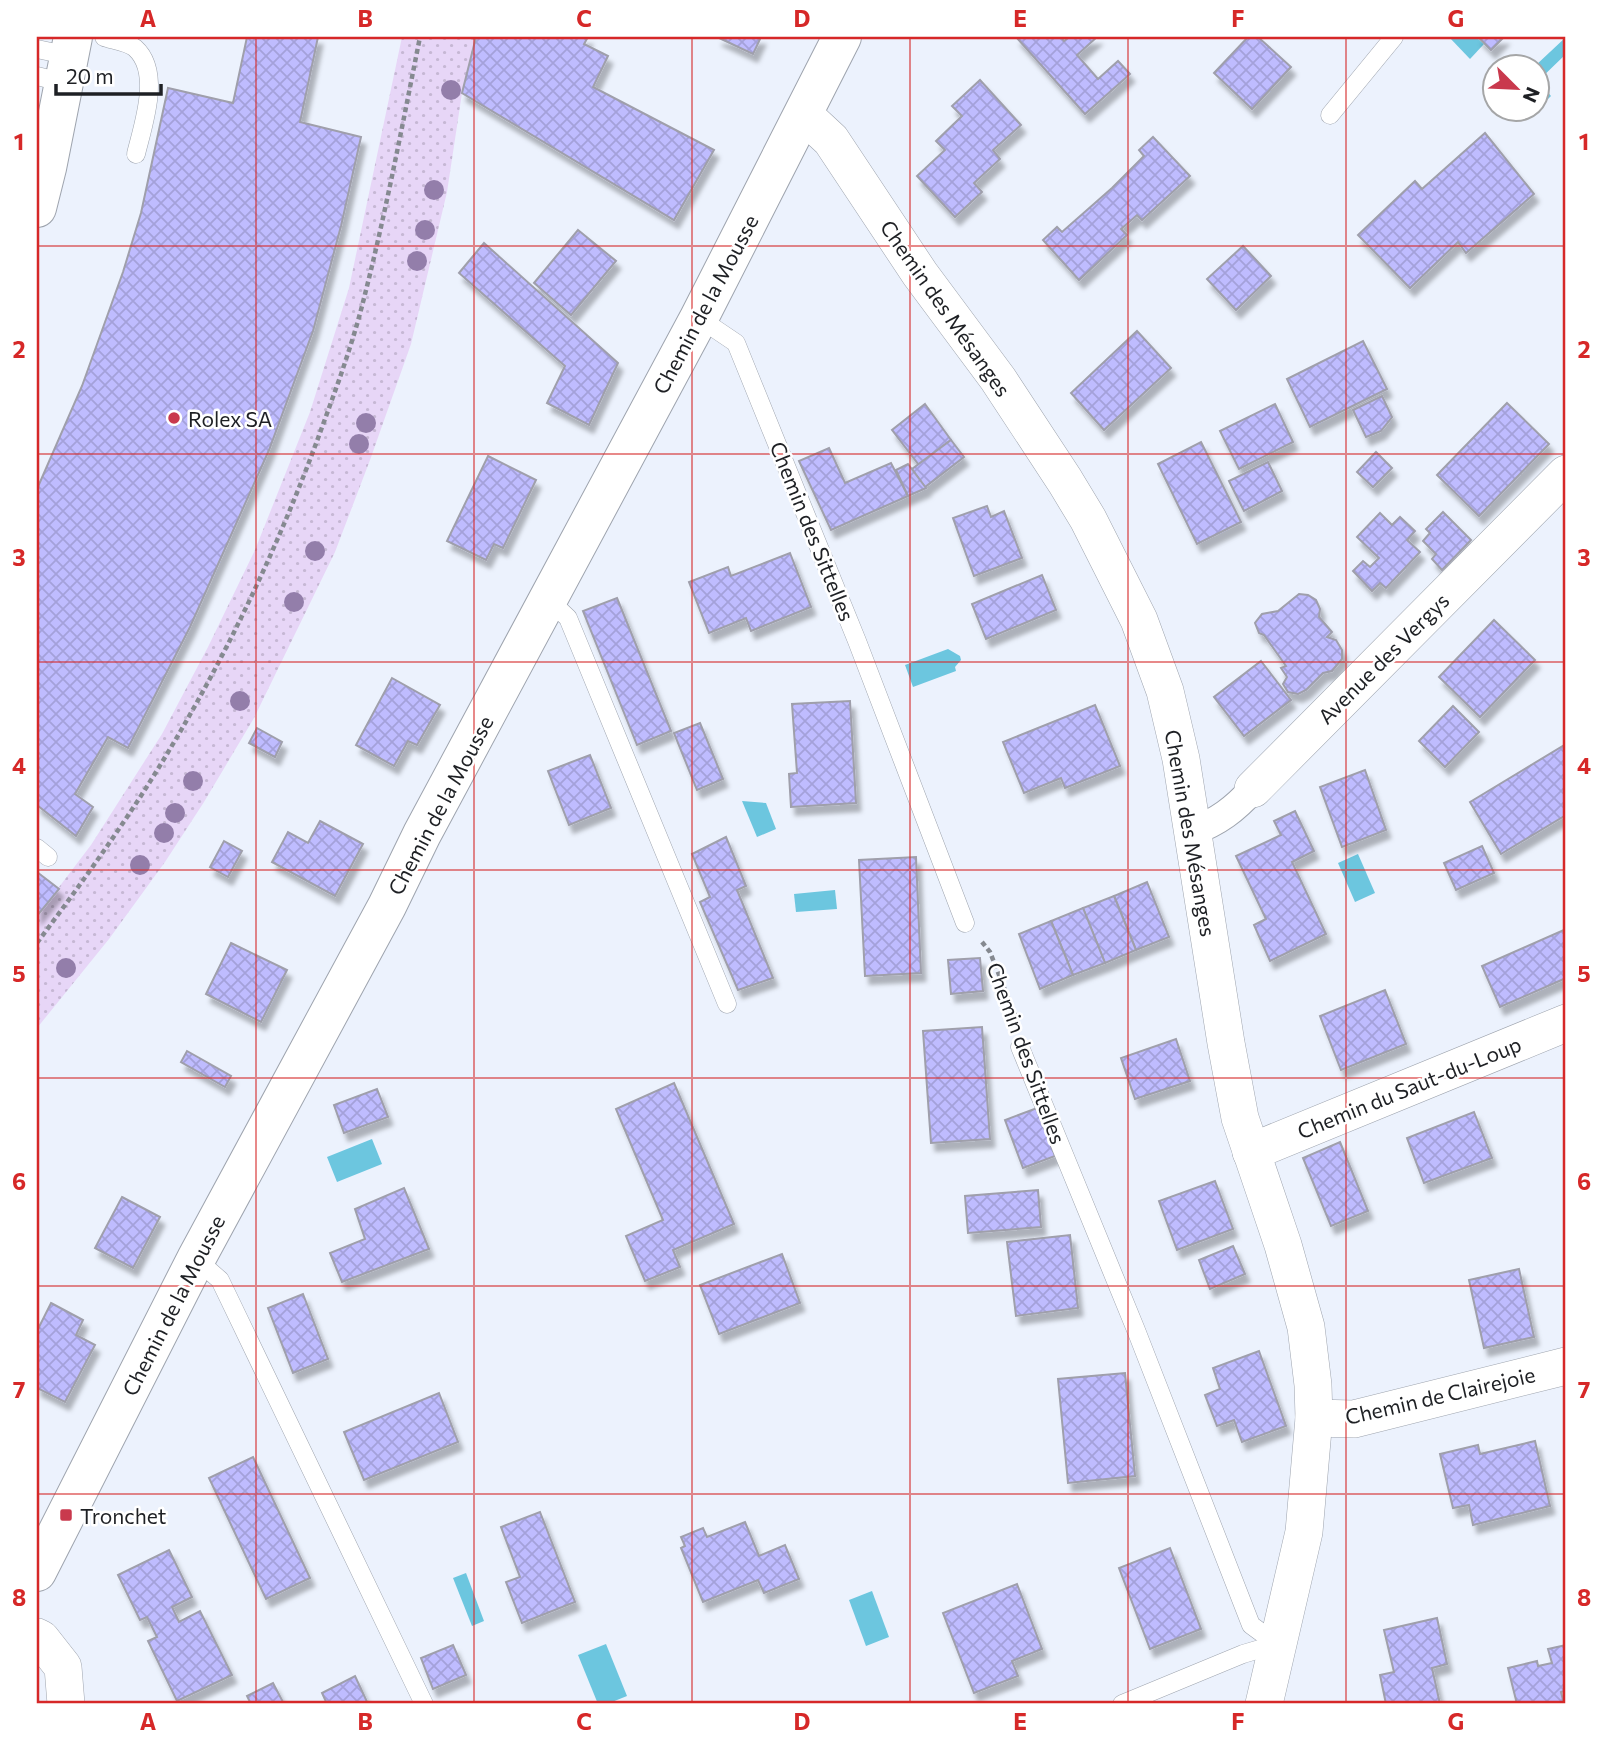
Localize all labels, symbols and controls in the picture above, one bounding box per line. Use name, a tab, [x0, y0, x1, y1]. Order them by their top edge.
text: A	[140, 4, 157, 32]
text: B	[357, 4, 373, 32]
text: C	[576, 4, 592, 32]
text: D	[794, 4, 811, 32]
text: E	[1013, 4, 1027, 32]
text: F	[1231, 4, 1245, 32]
text: G	[1448, 4, 1464, 32]
scale bar	[56, 52, 161, 96]
north arrow	[1480, 52, 1550, 122]
text: 20 m	[66, 63, 114, 88]
text: N	[1519, 84, 1545, 106]
text: 1	[14, 127, 24, 155]
text: 1	[1579, 127, 1589, 155]
street label: Chemin de la Mousse	[647, 210, 763, 398]
street label: Chemin des Mésanges	[876, 215, 1016, 401]
text: 2	[12, 335, 26, 363]
text: 2	[1577, 335, 1591, 363]
place label: Rolex SA	[188, 406, 272, 431]
marker: Rolex SA	[166, 410, 182, 426]
street label: Chemin des Sittelles	[766, 438, 860, 624]
text: 3	[12, 543, 26, 571]
text: 3	[1577, 543, 1591, 571]
street label: Avenue des Vergys	[1312, 587, 1454, 729]
street label: Chemin de la Mousse	[382, 711, 498, 899]
street label: Chemin des Mésanges	[1160, 728, 1222, 938]
text: 4	[12, 751, 26, 779]
text: 4	[1577, 751, 1591, 779]
text: 5	[12, 959, 26, 987]
street label: Chemin des Sittelles	[983, 959, 1071, 1147]
text: 5	[1577, 959, 1591, 987]
street label: Chemin du Saut-du-Loup	[1293, 1031, 1525, 1143]
text: 6	[12, 1167, 26, 1195]
text: 6	[1577, 1167, 1591, 1195]
street label: Chemin de la Mousse	[117, 1211, 229, 1399]
street label: Chemin de Clairejoie	[1343, 1361, 1537, 1429]
text: 7	[13, 1375, 25, 1403]
text: 7	[1578, 1375, 1590, 1403]
place label: Tronchet	[80, 1503, 166, 1528]
marker: Tronchet	[58, 1507, 74, 1523]
text: 8	[12, 1583, 26, 1611]
text: 8	[1577, 1583, 1591, 1611]
text: A	[140, 1707, 157, 1735]
text: B	[357, 1707, 373, 1735]
text: C	[576, 1707, 592, 1735]
text: D	[794, 1707, 811, 1735]
text: E	[1013, 1707, 1027, 1735]
text: F	[1231, 1707, 1245, 1735]
text: G	[1448, 1707, 1464, 1735]

